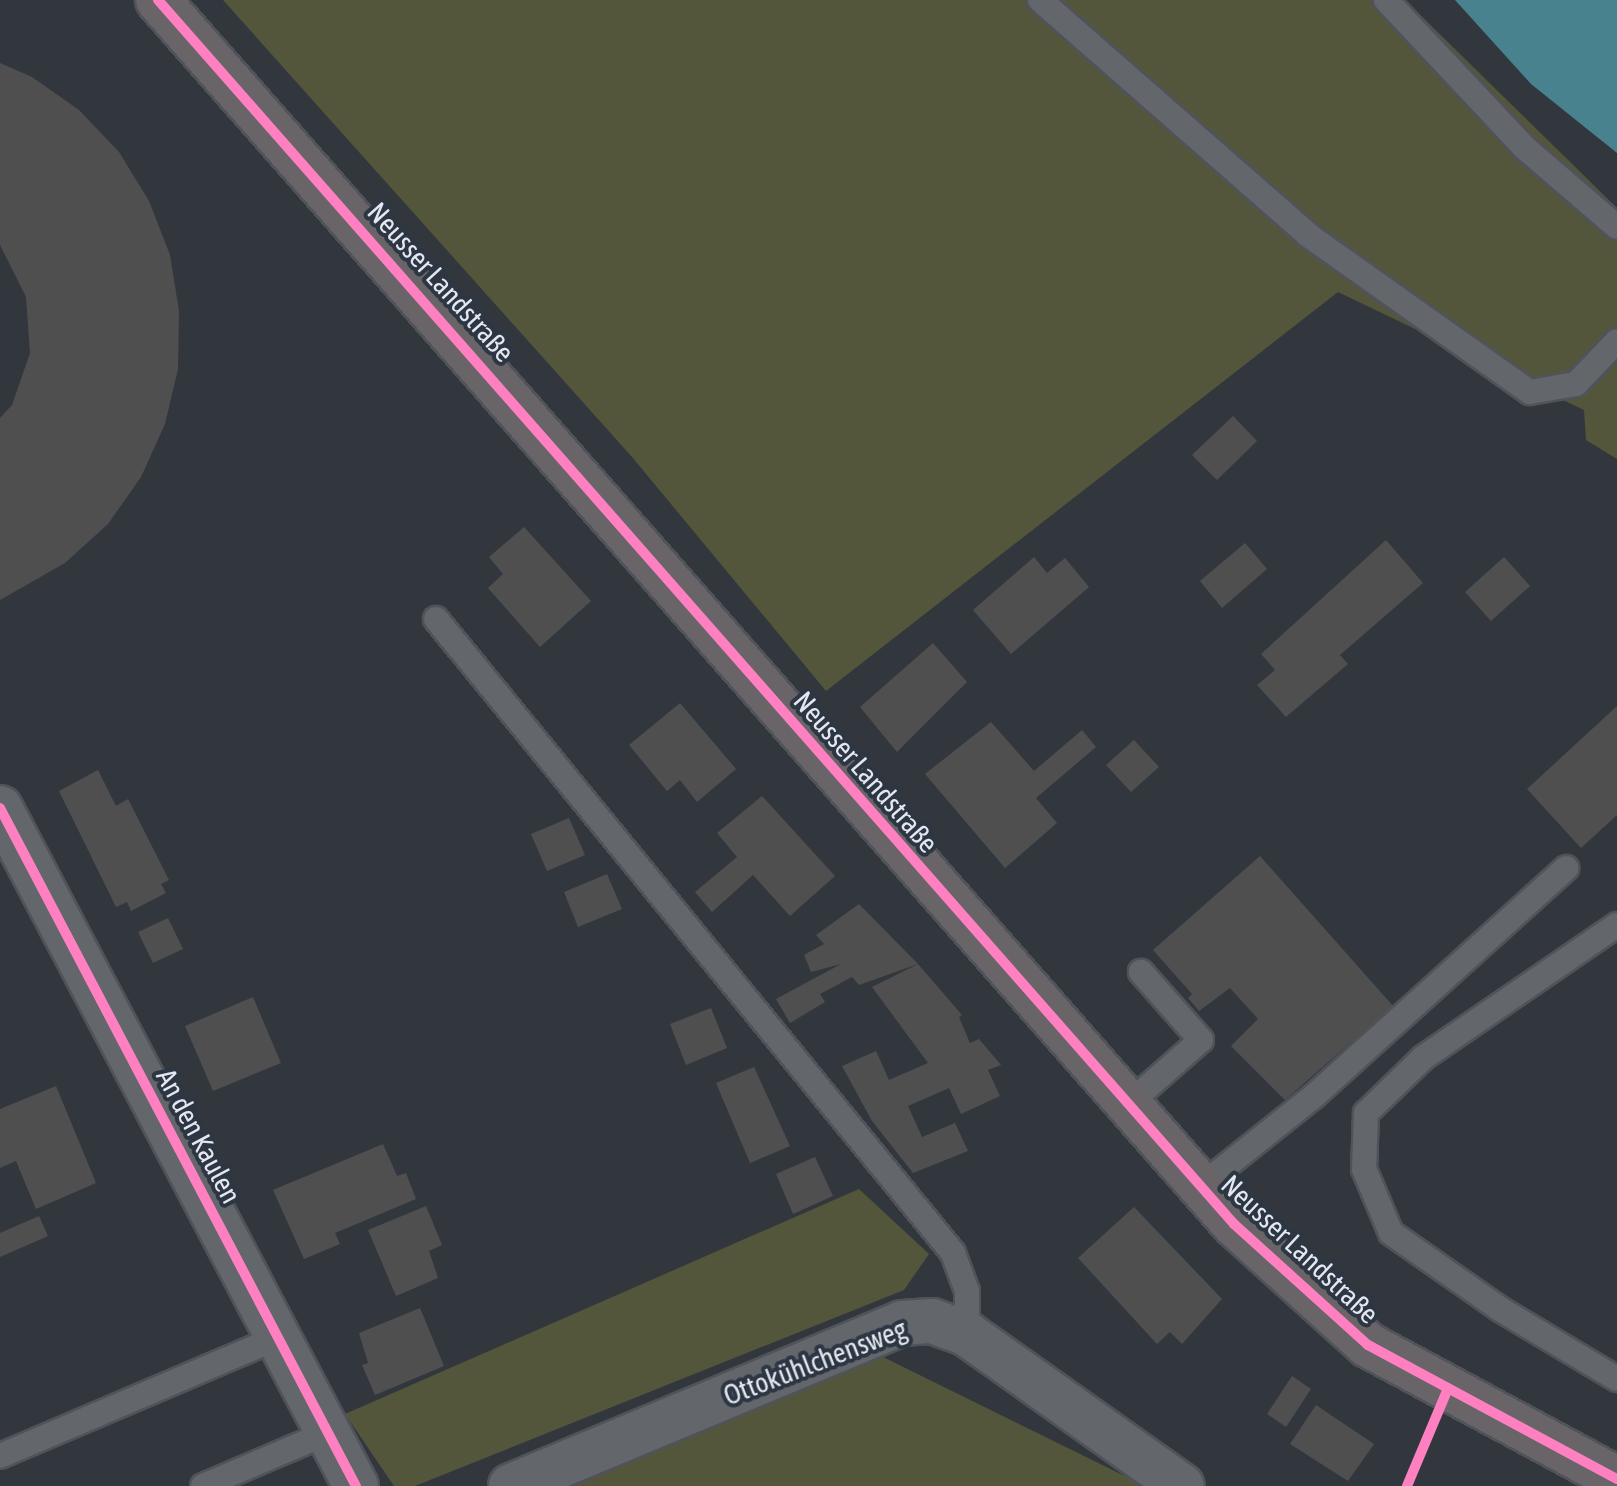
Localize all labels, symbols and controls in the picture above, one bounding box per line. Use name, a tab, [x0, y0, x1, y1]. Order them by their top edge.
street label: Neusser Landstraße	[361, 195, 521, 369]
street label: Neusser Landstraße	[787, 685, 945, 859]
street label: An den Kaulen	[150, 1063, 248, 1209]
street label: Neusser Landstraße	[1214, 1168, 1386, 1330]
street label: Ottokühlchensweg	[719, 1312, 911, 1412]

